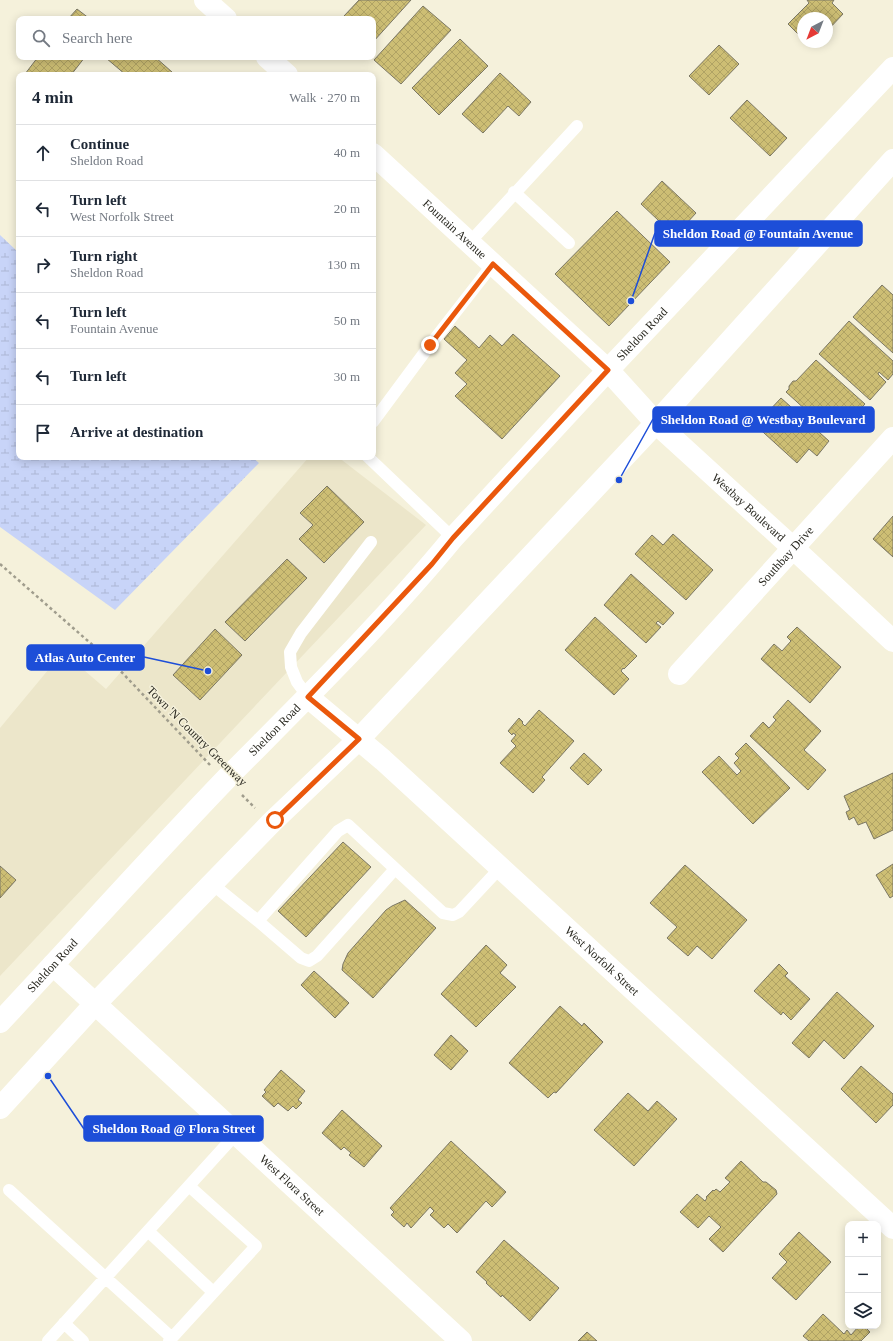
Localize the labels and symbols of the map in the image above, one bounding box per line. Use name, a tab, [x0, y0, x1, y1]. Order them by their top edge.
north arrow	[797, 12, 833, 48]
street label: Fountain Avenue	[420, 196, 489, 262]
callout: Sheldon Road @ Fountain Avenue	[655, 221, 862, 246]
text: Sheldon Road @ Fountain Avenue	[663, 226, 853, 241]
street label: Sheldon Road	[614, 305, 670, 364]
route end	[421, 336, 439, 354]
callout: Sheldon Road @ Westbay Boulevard	[653, 407, 874, 432]
text: Sheldon Road @ Westbay Boulevard	[661, 412, 866, 427]
street label: Westbay Boulevard	[709, 471, 788, 544]
street label: Southbay Drive	[755, 523, 816, 589]
callout: Atlas Auto Center	[27, 645, 144, 670]
text: Atlas Auto Center	[35, 650, 135, 665]
street label: Town 'N Country Greenway	[144, 683, 250, 789]
street label: Sheldon Road	[246, 701, 303, 759]
route start	[266, 811, 284, 829]
street label: West Norfolk Street	[562, 923, 642, 999]
street label: Sheldon Road	[24, 936, 81, 995]
callout: Sheldon Road @ Flora Street	[84, 1116, 263, 1141]
text: Sheldon Road @ Flora Street	[93, 1121, 256, 1136]
street label: West Flora Street	[257, 1152, 328, 1219]

